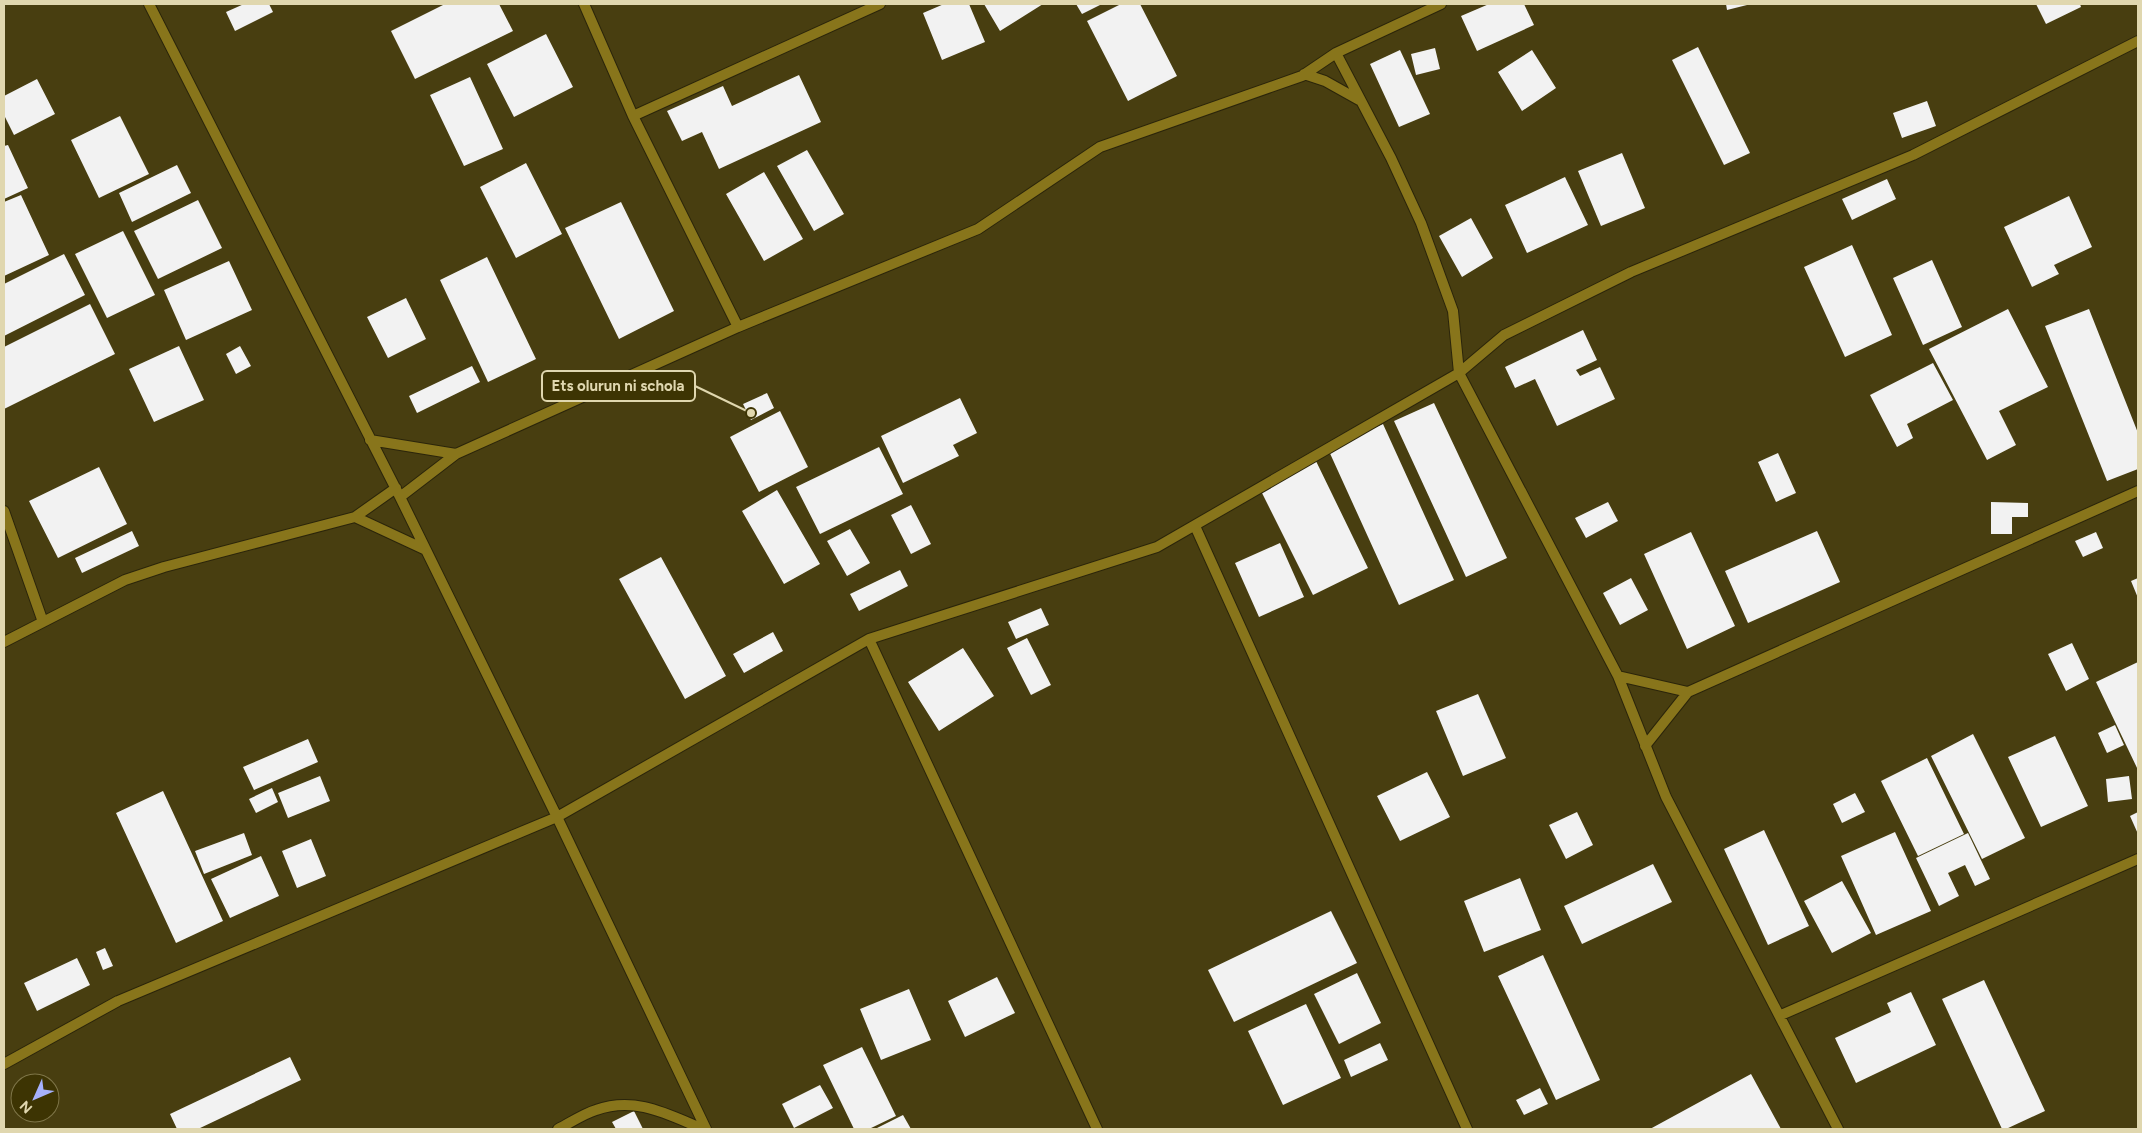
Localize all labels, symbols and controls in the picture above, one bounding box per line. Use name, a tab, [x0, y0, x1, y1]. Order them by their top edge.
callout: Ets olurun ni schola	[542, 371, 695, 401]
text: Ets olurun ni schola	[552, 377, 684, 395]
north arrow	[10, 1073, 60, 1123]
text: N	[16, 1097, 36, 1117]

